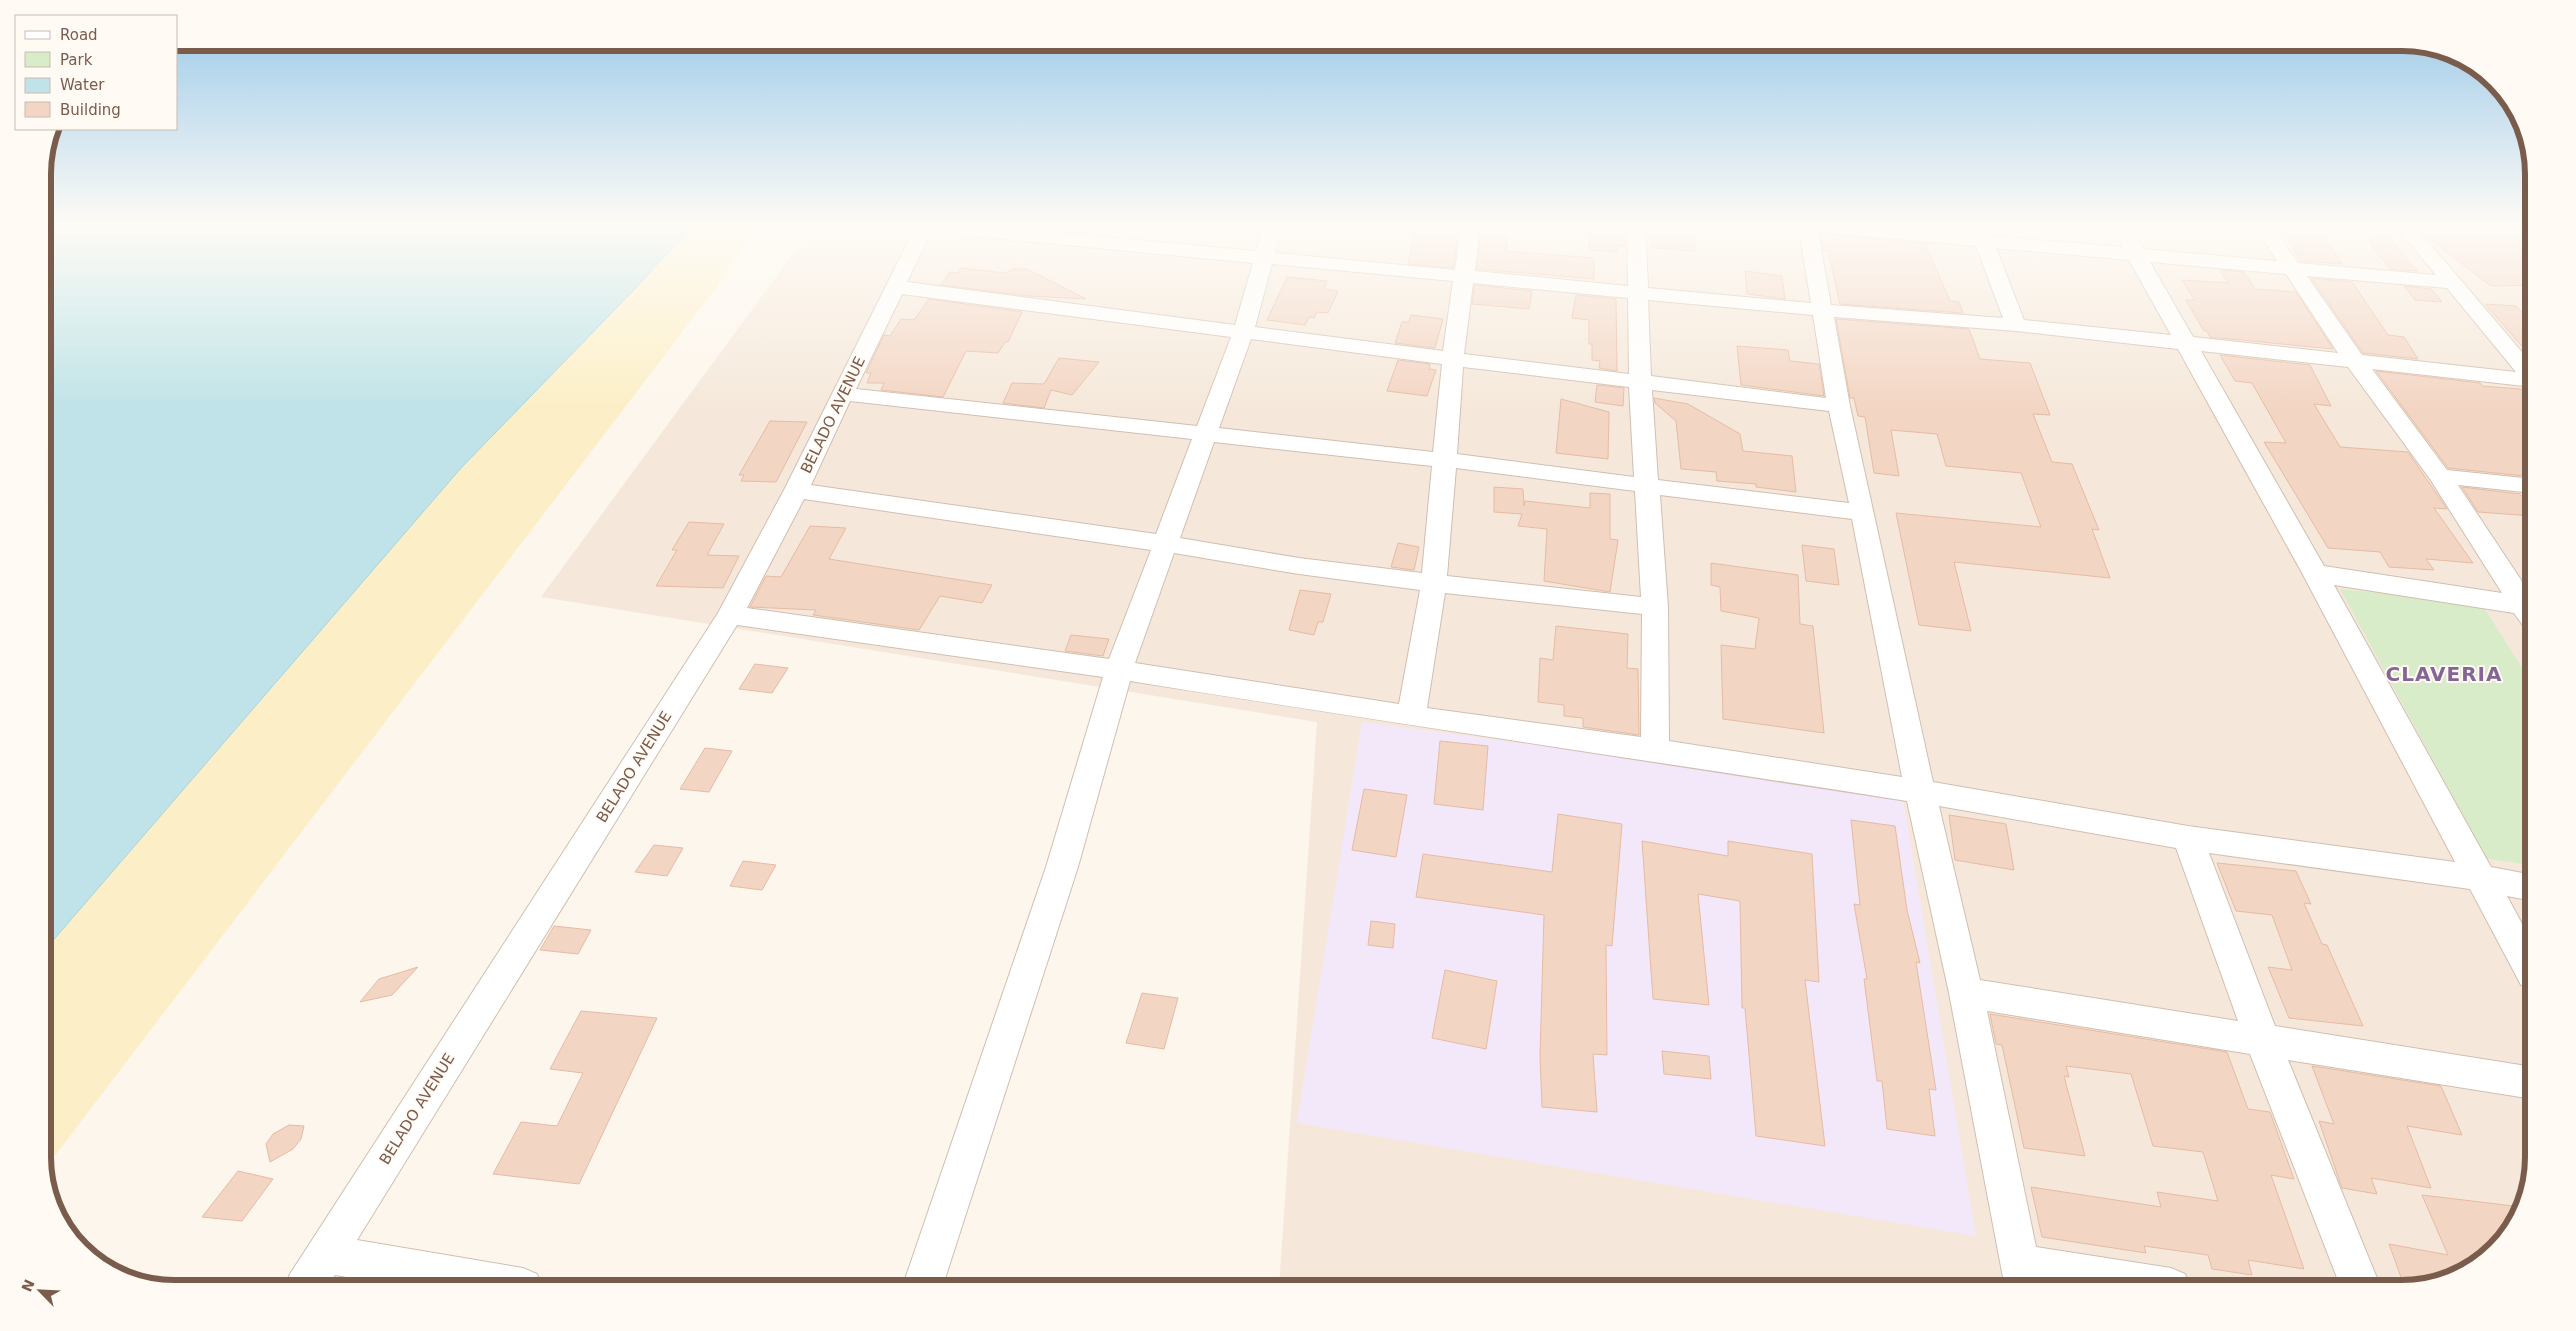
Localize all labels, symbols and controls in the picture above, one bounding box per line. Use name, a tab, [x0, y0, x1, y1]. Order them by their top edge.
legend	[15, 15, 178, 130]
text: Road	[60, 26, 98, 44]
text: Park	[60, 51, 93, 69]
text: Water	[60, 76, 105, 94]
text: Building	[60, 101, 121, 119]
street label: BELADO AVENUE	[797, 354, 869, 476]
district label: CLAVERIA	[2385, 662, 2503, 686]
street label: BELADO AVENUE	[593, 708, 675, 826]
street label: BELADO AVENUE	[376, 1050, 458, 1168]
north arrow	[15, 1266, 65, 1316]
text: N	[18, 1277, 38, 1294]

